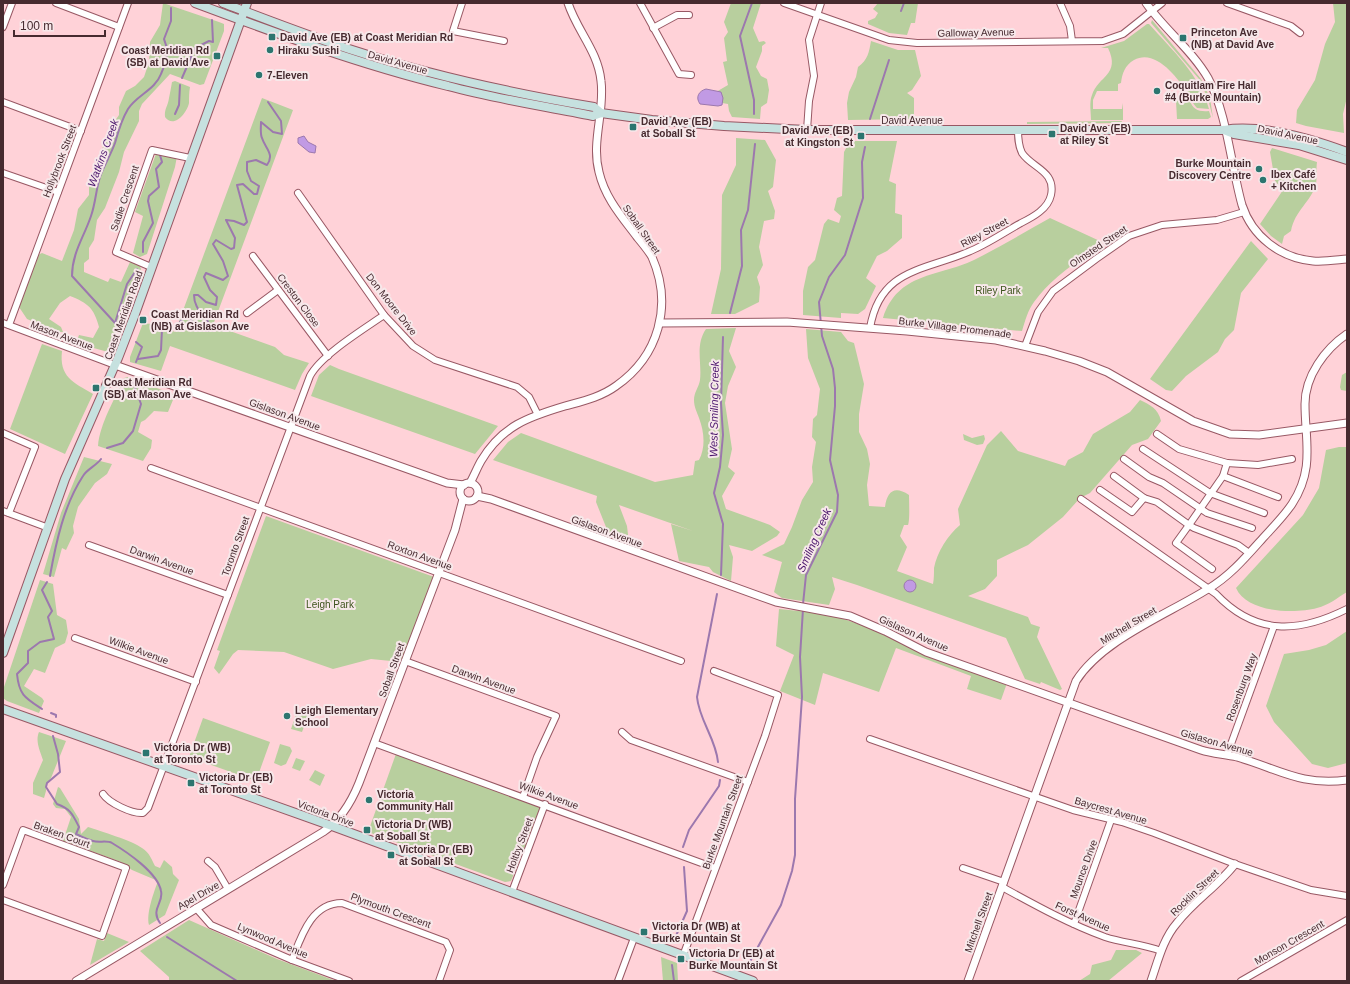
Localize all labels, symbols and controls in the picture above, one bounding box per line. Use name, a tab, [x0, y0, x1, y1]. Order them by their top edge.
scale bar	[14, 12, 105, 38]
text: 100 m	[20, 19, 53, 33]
street label: Galloway Avenue	[937, 26, 1015, 39]
place label: Princeton Ave (NB) at David Ave	[1191, 27, 1275, 50]
marker: David Ave (EB) at Coast Meridian Rd	[267, 32, 277, 42]
place label: David Ave (EB) at Coast Meridian Rd	[280, 32, 453, 43]
marker: Princeton Ave (NB) at David Ave	[1178, 33, 1188, 43]
place label: Coast Meridian Rd (SB) at David Ave	[121, 45, 209, 68]
marker: Hiraku Sushi	[265, 45, 275, 55]
place label: Hiraku Sushi	[278, 45, 339, 56]
street label: David Avenue	[367, 49, 429, 76]
marker: Coast Meridian Rd (SB) at David Ave	[212, 51, 222, 61]
marker: 7-Eleven	[254, 70, 264, 80]
place label: 7-Eleven	[267, 70, 308, 81]
place label: Coquitlam Fire Hall #4 (Burke Mountain)	[1165, 80, 1261, 103]
marker: Coquitlam Fire Hall #4 (Burke Mountain)	[1152, 86, 1162, 96]
street label: David Avenue	[881, 115, 943, 126]
place label: David Ave (EB) at Soball St	[641, 116, 712, 139]
water label: Watkins Creek	[85, 117, 121, 189]
marker: David Ave (EB) at Soball St	[628, 122, 638, 132]
street label: Hollybrook Street	[41, 123, 78, 199]
place label: David Ave (EB) at Riley St	[1060, 123, 1131, 146]
street label: David Avenue	[1257, 123, 1320, 146]
place label: David Ave (EB) at Kingston St	[782, 125, 854, 148]
marker: David Ave (EB) at Riley St	[1047, 129, 1057, 139]
marker: David Ave (EB) at Kingston St	[856, 131, 866, 141]
place label: Burke Mountain Discovery Centre	[1169, 158, 1251, 181]
street label: Sadie Crescent	[108, 164, 141, 232]
marker: Burke Mountain Discovery Centre	[1254, 164, 1264, 174]
place label: Ibex Café + Kitchen	[1271, 169, 1316, 192]
marker: Ibex Café + Kitchen	[1258, 175, 1268, 185]
street label: Soball Street	[621, 203, 663, 256]
street label: Riley Street	[959, 215, 1010, 249]
street label: Olmsted Street	[1068, 223, 1129, 270]
street label: Coast Meridian Road	[102, 269, 145, 361]
street label: Don Moore Drive	[364, 271, 419, 338]
street label: Creston Close	[275, 272, 322, 329]
park label: Riley Park	[975, 285, 1022, 296]
place label: Coast Meridian Rd (NB) at Gislason Ave	[151, 309, 250, 332]
marker: Coast Meridian Rd (NB) at Gislason Ave	[138, 315, 148, 325]
street label: Burke Village Promenade	[898, 315, 1012, 340]
street label: Mason Avenue	[29, 319, 95, 353]
water label: West Smiling Creek	[707, 360, 721, 457]
place label: Coast Meridian Rd (SB) at Mason Ave	[104, 377, 192, 400]
marker: Coast Meridian Rd (SB) at Mason Ave	[91, 383, 101, 393]
street label: Gislason Avenue	[248, 396, 322, 433]
water label: Smiling Creek	[795, 506, 834, 574]
street label: Gislason Avenue	[570, 513, 644, 550]
street label: Toronto Street	[220, 515, 251, 578]
street label: Roxton Avenue	[386, 539, 454, 572]
street label: Darwin Avenue	[128, 544, 196, 577]
park label: Leigh Park	[306, 599, 355, 610]
street label: Mitchell Street	[1098, 604, 1158, 646]
street label: Gislason Avenue	[877, 613, 951, 654]
street label: Wilkie Avenue	[108, 635, 171, 666]
street label: Soball Street	[377, 641, 407, 699]
street label: Rosenburg Way	[1224, 652, 1259, 723]
street label: Darwin Avenue	[450, 663, 518, 696]
place label: Leigh Elementary School	[295, 705, 379, 728]
marker: Leigh Elementary School	[282, 711, 292, 721]
street label: Gislason Avenue	[1179, 727, 1255, 758]
place label: Victoria Dr (WB) at Toronto St	[154, 742, 231, 765]
marker: Victoria Dr (WB) at Toronto St	[141, 748, 151, 758]
place label: Victoria Dr (EB) at Toronto St	[199, 772, 273, 795]
street label: Burke Mountain Street	[700, 773, 745, 871]
marker: Victoria Dr (EB) at Toronto St	[186, 778, 196, 788]
street label: Wilkie Avenue	[518, 780, 581, 811]
place label: Victoria Community Hall	[377, 789, 453, 812]
marker: Victoria Community Hall	[364, 795, 374, 805]
street label: Baycrest Avenue	[1073, 795, 1149, 826]
street label: Victoria Drive	[296, 798, 356, 829]
street label: Holtby Street	[504, 816, 535, 874]
street label: Braken Court	[32, 819, 92, 850]
place label: Victoria Dr (WB) at Soball St	[375, 819, 452, 842]
marker: Victoria Dr (WB) at Soball St	[362, 825, 372, 835]
street label: Mounce Drive	[1068, 838, 1099, 900]
place label: Victoria Dr (EB) at Soball St	[399, 844, 473, 867]
marker: Victoria Dr (EB) at Soball St	[386, 850, 396, 860]
street label: Rocklin Street	[1168, 867, 1221, 918]
street label: Apel Drive	[176, 879, 221, 912]
street label: Mitchell Street	[962, 890, 995, 954]
street label: Plymouth Crescent	[349, 891, 433, 930]
street label: Forst Avenue	[1054, 899, 1112, 934]
street label: Monson Crescent	[1253, 918, 1326, 967]
street label: Lynwood Avenue	[236, 921, 310, 960]
place label: Victoria Dr (WB) at Burke Mountain St	[652, 921, 741, 944]
marker: Victoria Dr (WB) at Burke Mountain St	[639, 927, 649, 937]
place label: Victoria Dr (EB) at Burke Mountain St	[689, 948, 778, 971]
marker: Victoria Dr (EB) at Burke Mountain St	[676, 954, 686, 964]

